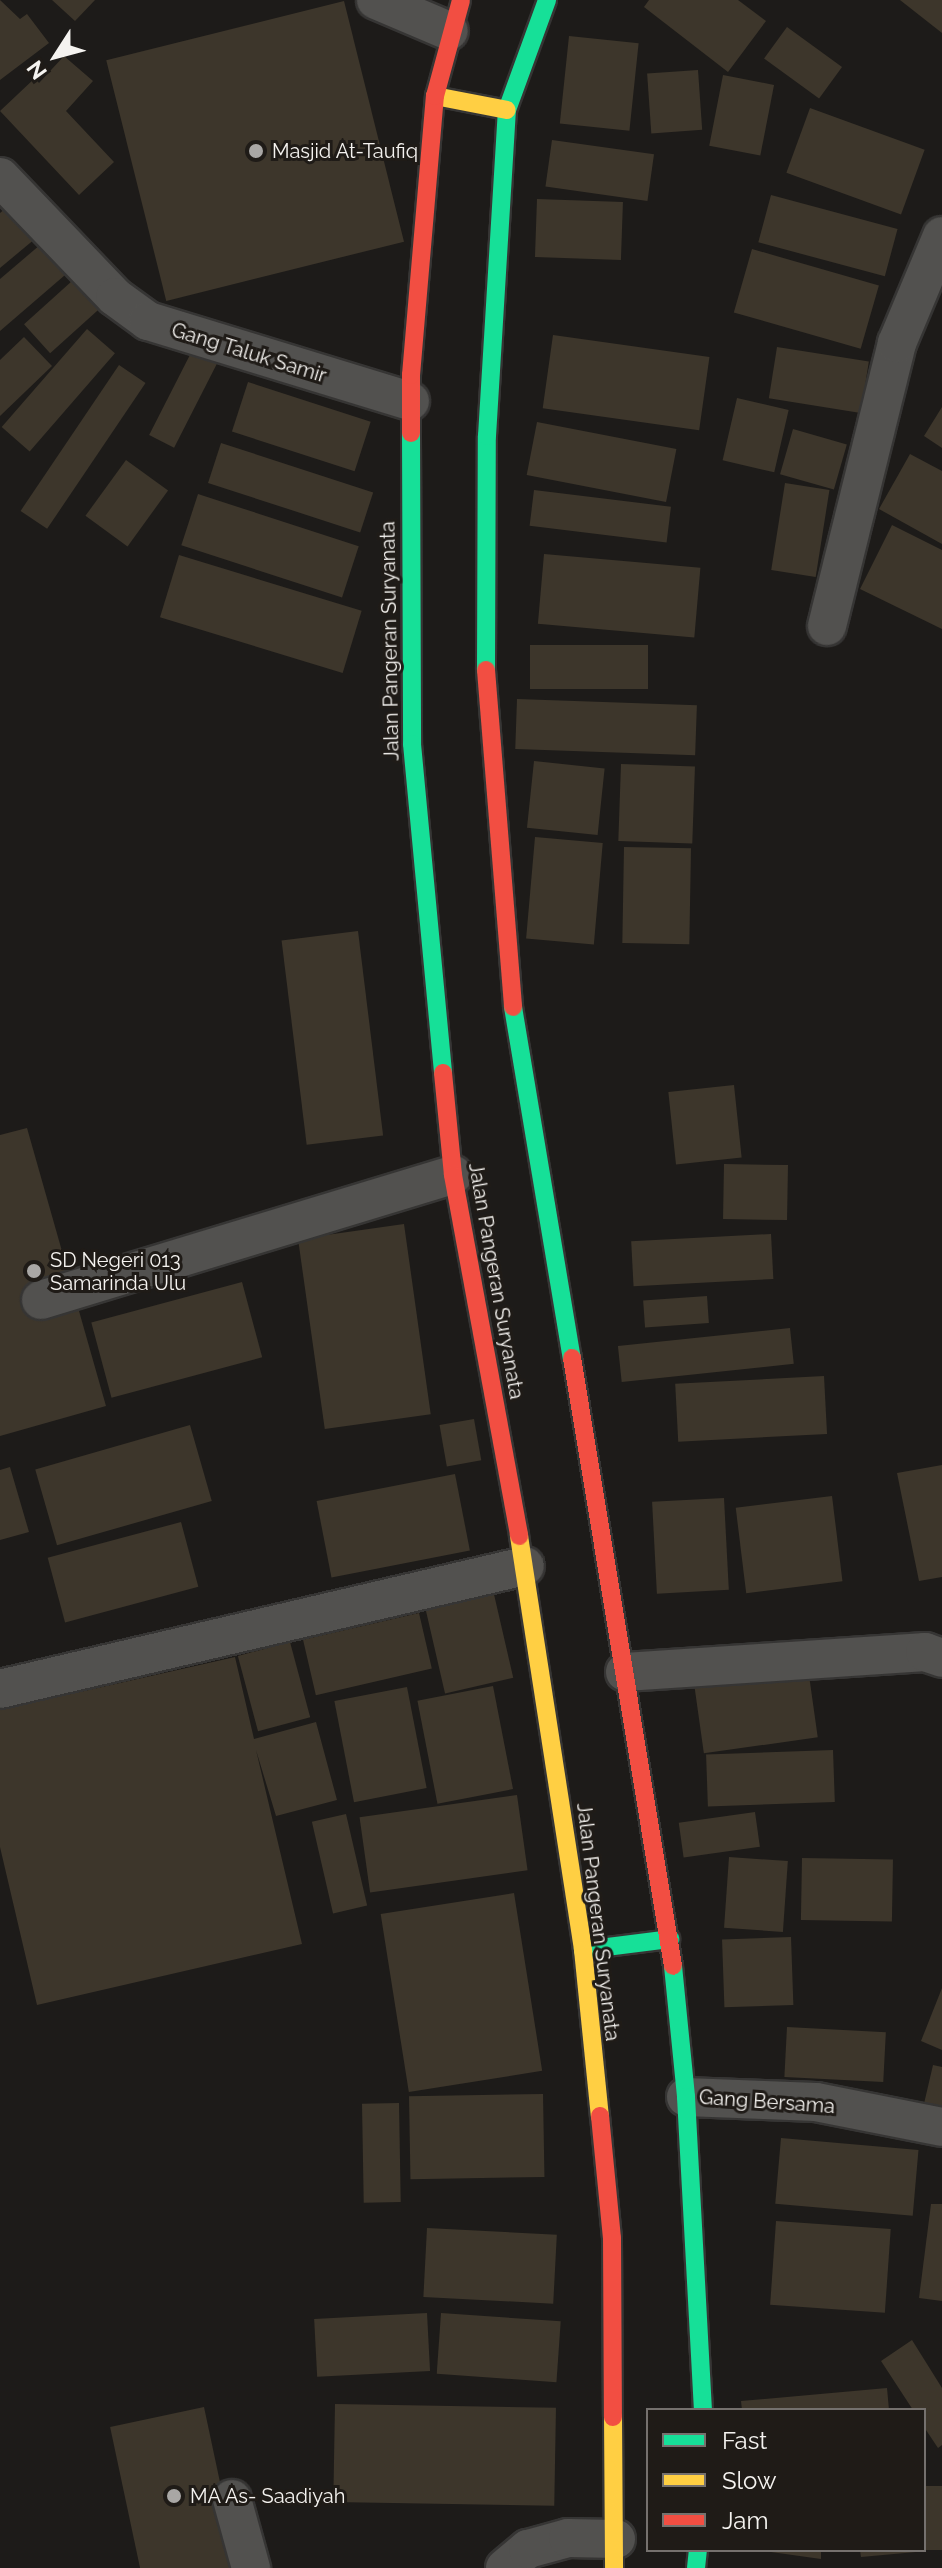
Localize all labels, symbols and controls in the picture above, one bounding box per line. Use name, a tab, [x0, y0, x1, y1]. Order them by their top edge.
north arrow	[16, 16, 96, 96]
text: N	[21, 56, 52, 85]
place label: Masjid At-Taufiq	[272, 139, 419, 163]
marker: Masjid At-Taufiq	[247, 142, 265, 160]
street label: Gang Taluk Samir	[168, 318, 330, 388]
street label: Jalan Pangeran Suryanata	[376, 521, 404, 761]
street label: Jalan Pangeran Suryanata	[463, 1161, 529, 1401]
place label: SD Negeri 013 Samarinda Ulu	[50, 1248, 186, 1295]
marker: SD Negeri 013 Samarinda Ulu	[25, 1262, 43, 1280]
street label: Jalan Pangeran Suryanata	[571, 1802, 625, 2042]
street label: Gang Bersama	[698, 2085, 836, 2119]
legend	[646, 2408, 926, 2552]
text: Fast	[722, 2426, 767, 2455]
text: Slow	[722, 2466, 776, 2495]
place label: MA As- Saadiyah	[190, 2484, 347, 2508]
marker: MA As- Saadiyah	[165, 2487, 183, 2505]
text: Jam	[722, 2506, 768, 2535]

